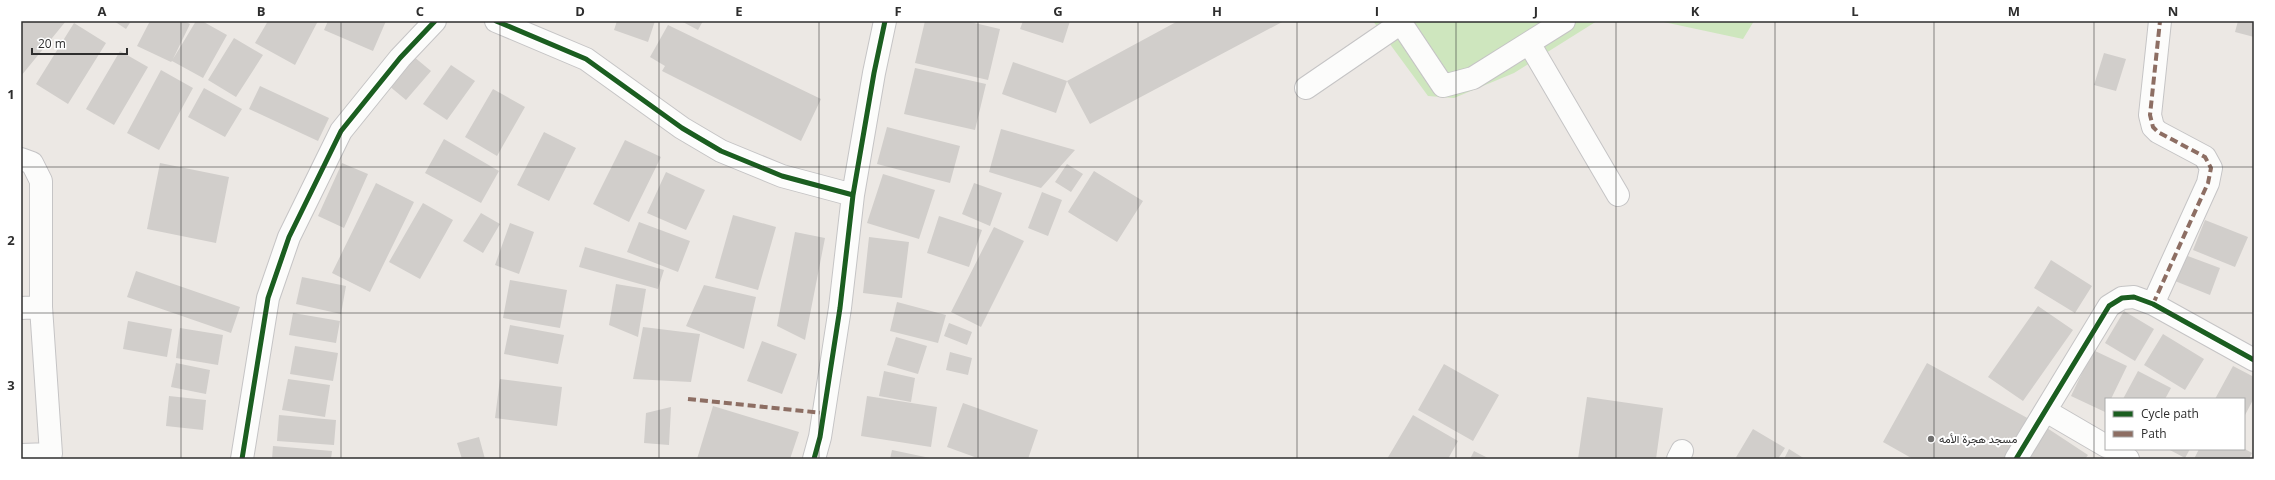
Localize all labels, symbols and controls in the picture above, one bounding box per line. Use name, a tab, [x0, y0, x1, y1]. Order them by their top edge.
text: A	[98, 2, 107, 20]
text: B	[257, 2, 266, 20]
text: C	[416, 2, 424, 20]
text: D	[575, 2, 585, 20]
text: E	[735, 2, 743, 20]
text: F	[894, 2, 902, 20]
text: G	[1053, 2, 1063, 20]
text: H	[1212, 2, 1222, 20]
text: I	[1375, 2, 1379, 20]
text: J	[1533, 2, 1538, 20]
text: K	[1691, 2, 1700, 20]
text: L	[1851, 2, 1859, 20]
text: M	[2008, 2, 2020, 20]
text: N	[2168, 2, 2178, 20]
scale bar	[32, 30, 127, 56]
text: 20 m	[38, 35, 66, 52]
text: 1	[7, 85, 15, 103]
text: 2	[7, 231, 15, 249]
text: 3	[7, 376, 15, 394]
legend	[2105, 398, 2245, 450]
text: Cycle path	[2141, 405, 2199, 422]
text: Path	[2141, 425, 2167, 442]
place label: مسجد هجرة الأمه	[1939, 431, 2017, 446]
marker: مسجد هجرة الأمه	[1926, 434, 1936, 444]

